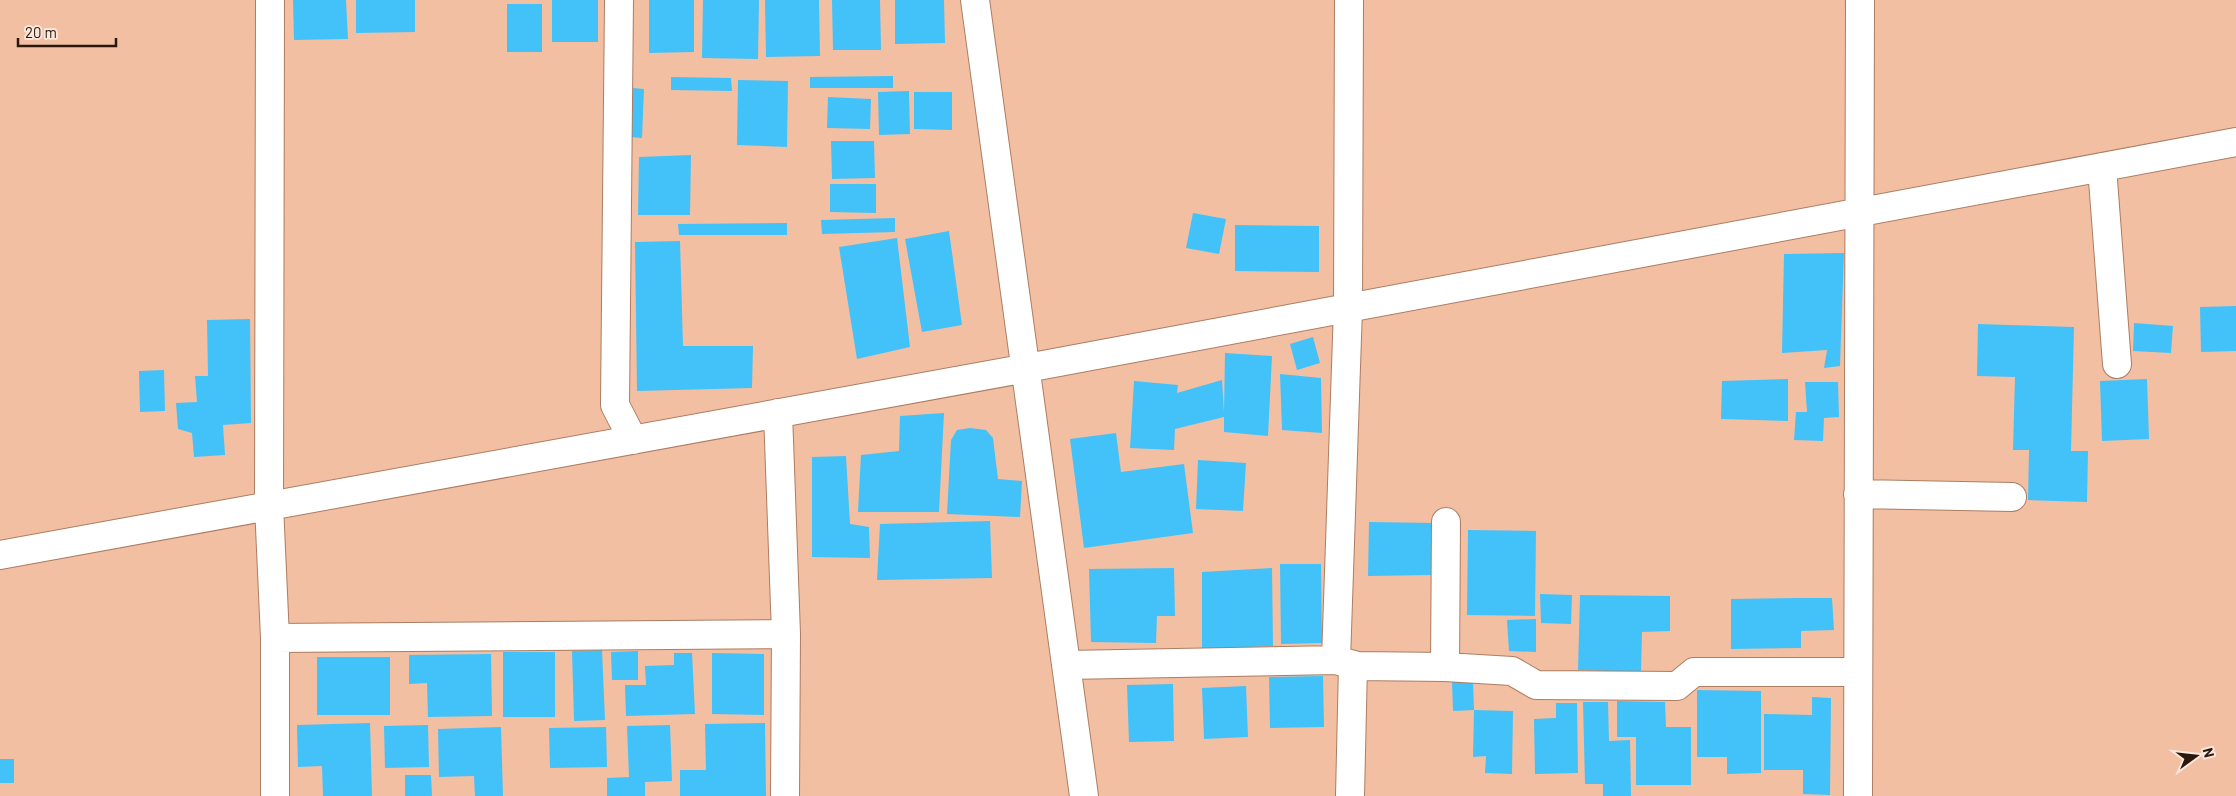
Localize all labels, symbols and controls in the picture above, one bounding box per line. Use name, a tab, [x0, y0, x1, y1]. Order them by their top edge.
scale bar	[18, 15, 115, 47]
text: 20 m	[25, 23, 57, 41]
north arrow	[2171, 731, 2221, 781]
text: N	[2200, 746, 2218, 759]

